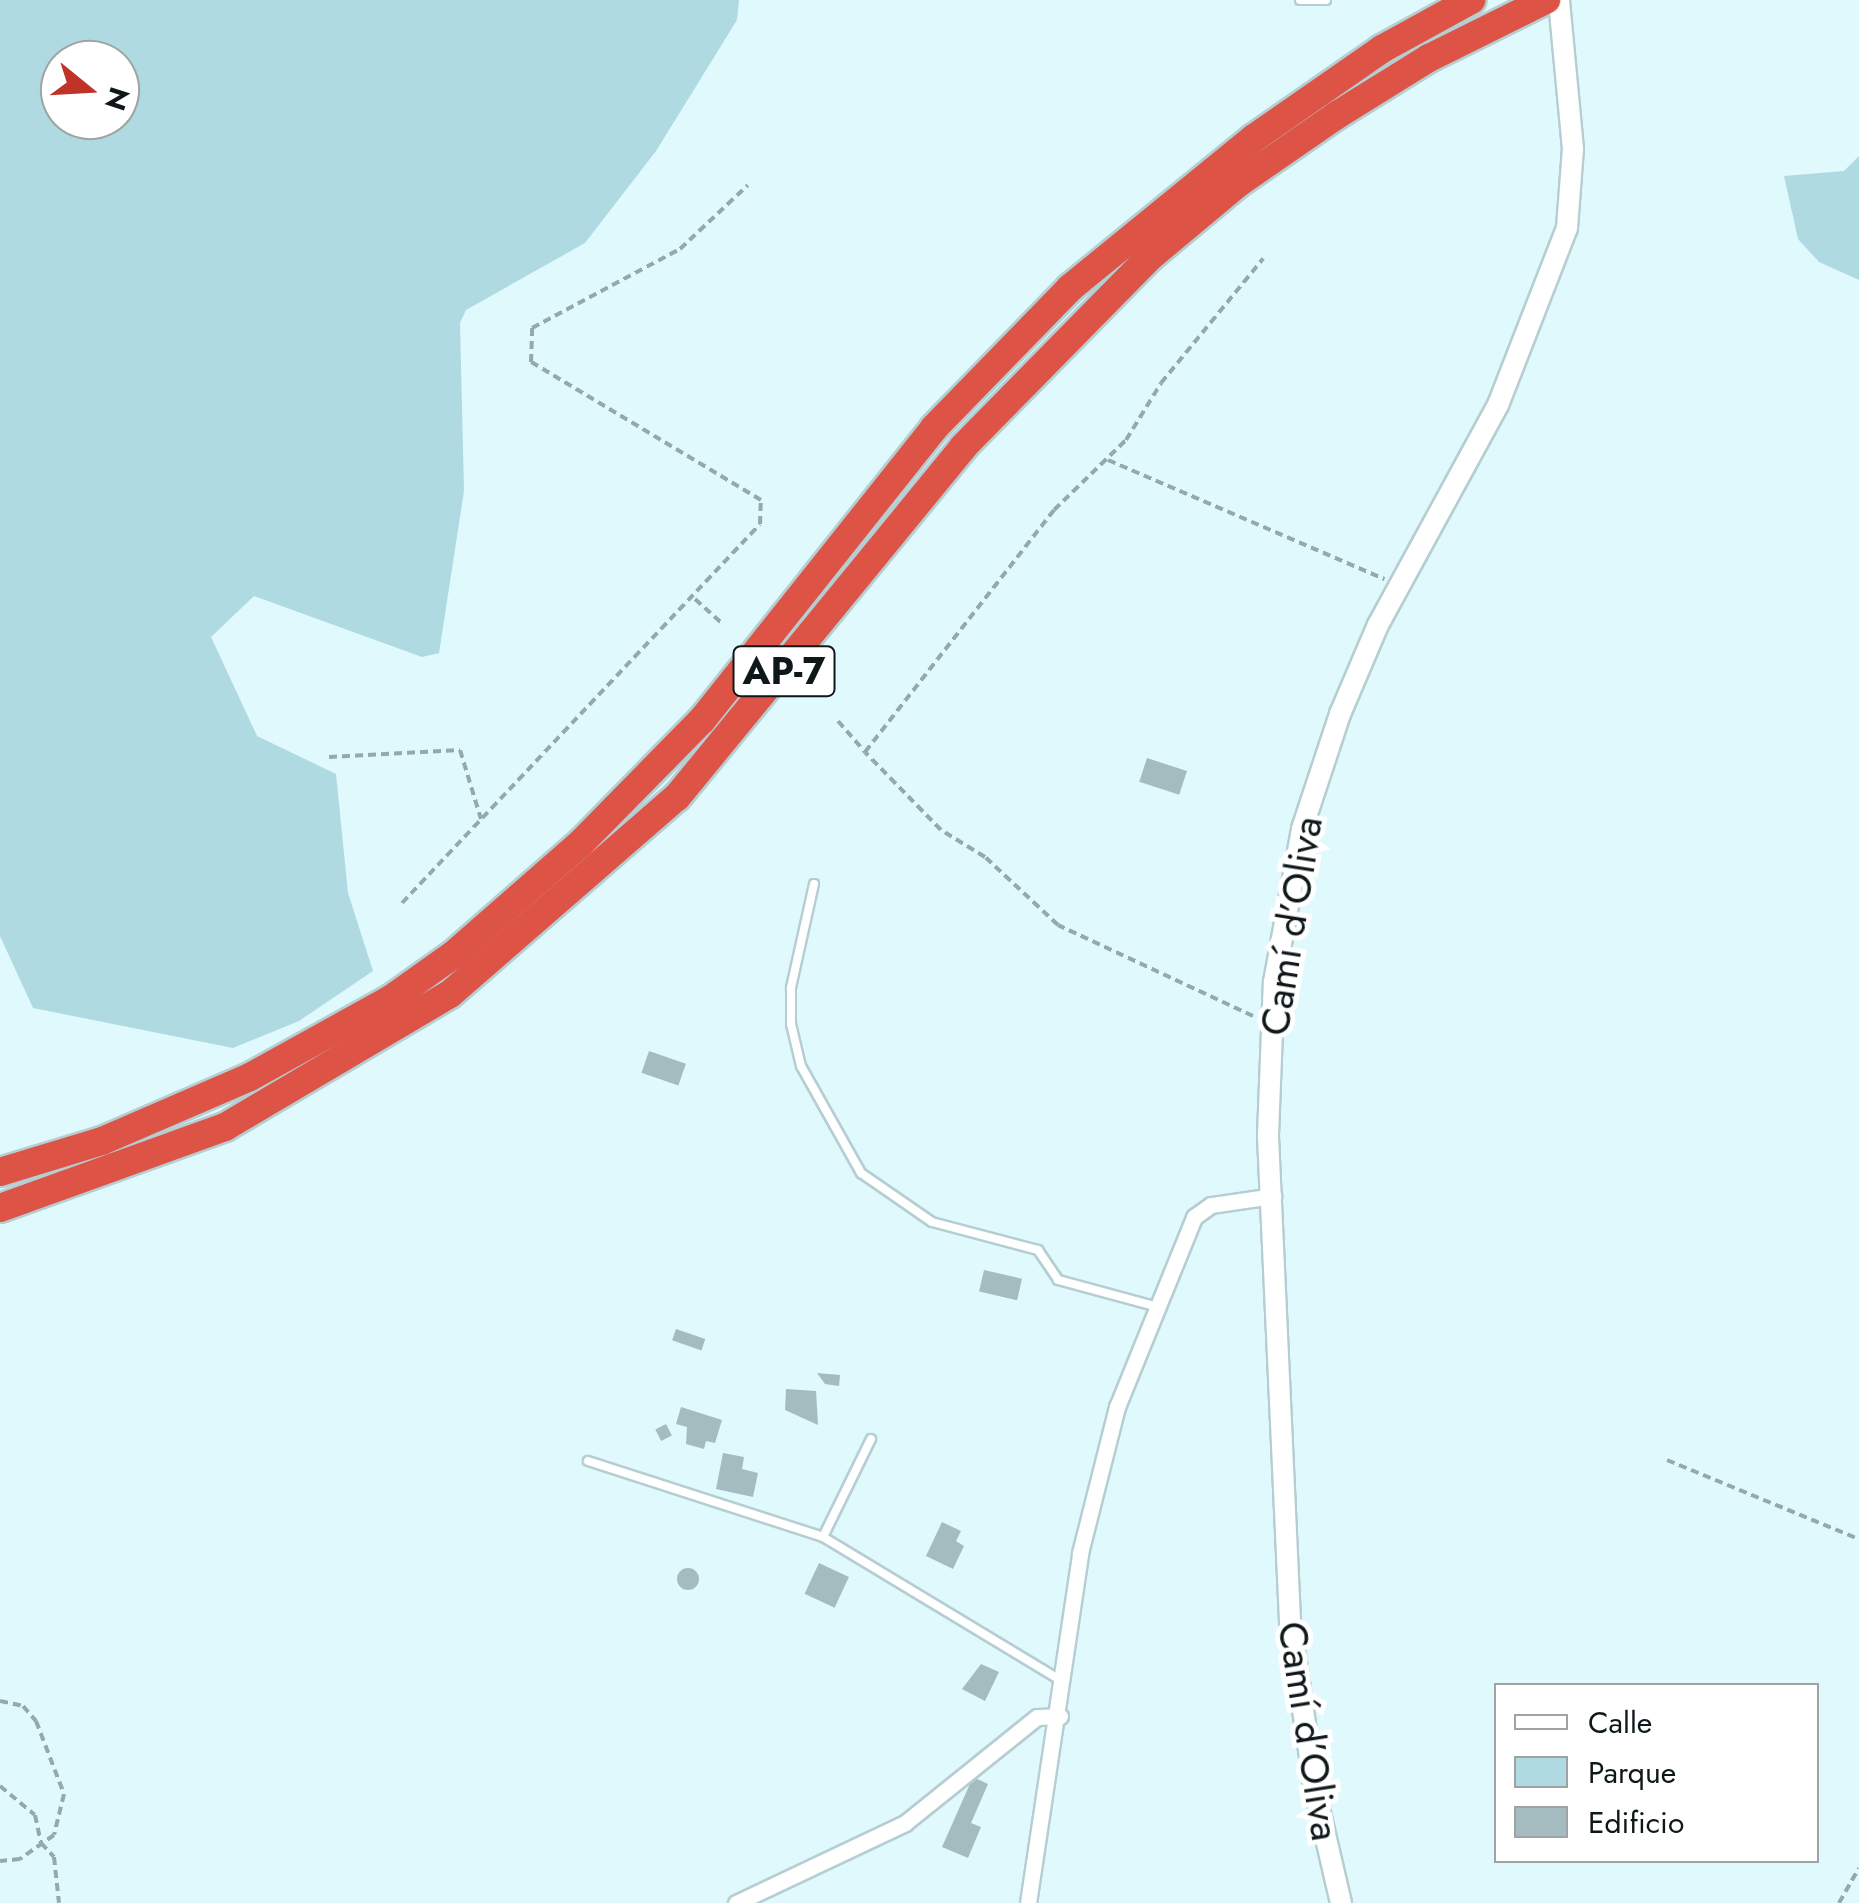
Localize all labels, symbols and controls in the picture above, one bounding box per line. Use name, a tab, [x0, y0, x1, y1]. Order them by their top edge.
north arrow	[40, 40, 140, 140]
text: N	[94, 82, 140, 116]
road number: AP-7	[732, 638, 836, 704]
street label: Camí d’Oliva	[1250, 813, 1332, 1039]
street label: Camí d’Oliva	[1268, 1618, 1350, 1844]
legend	[1494, 1683, 1819, 1863]
text: Calle	[1588, 1701, 1652, 1744]
text: Parque	[1588, 1751, 1676, 1794]
text: Edificio	[1588, 1801, 1684, 1844]

